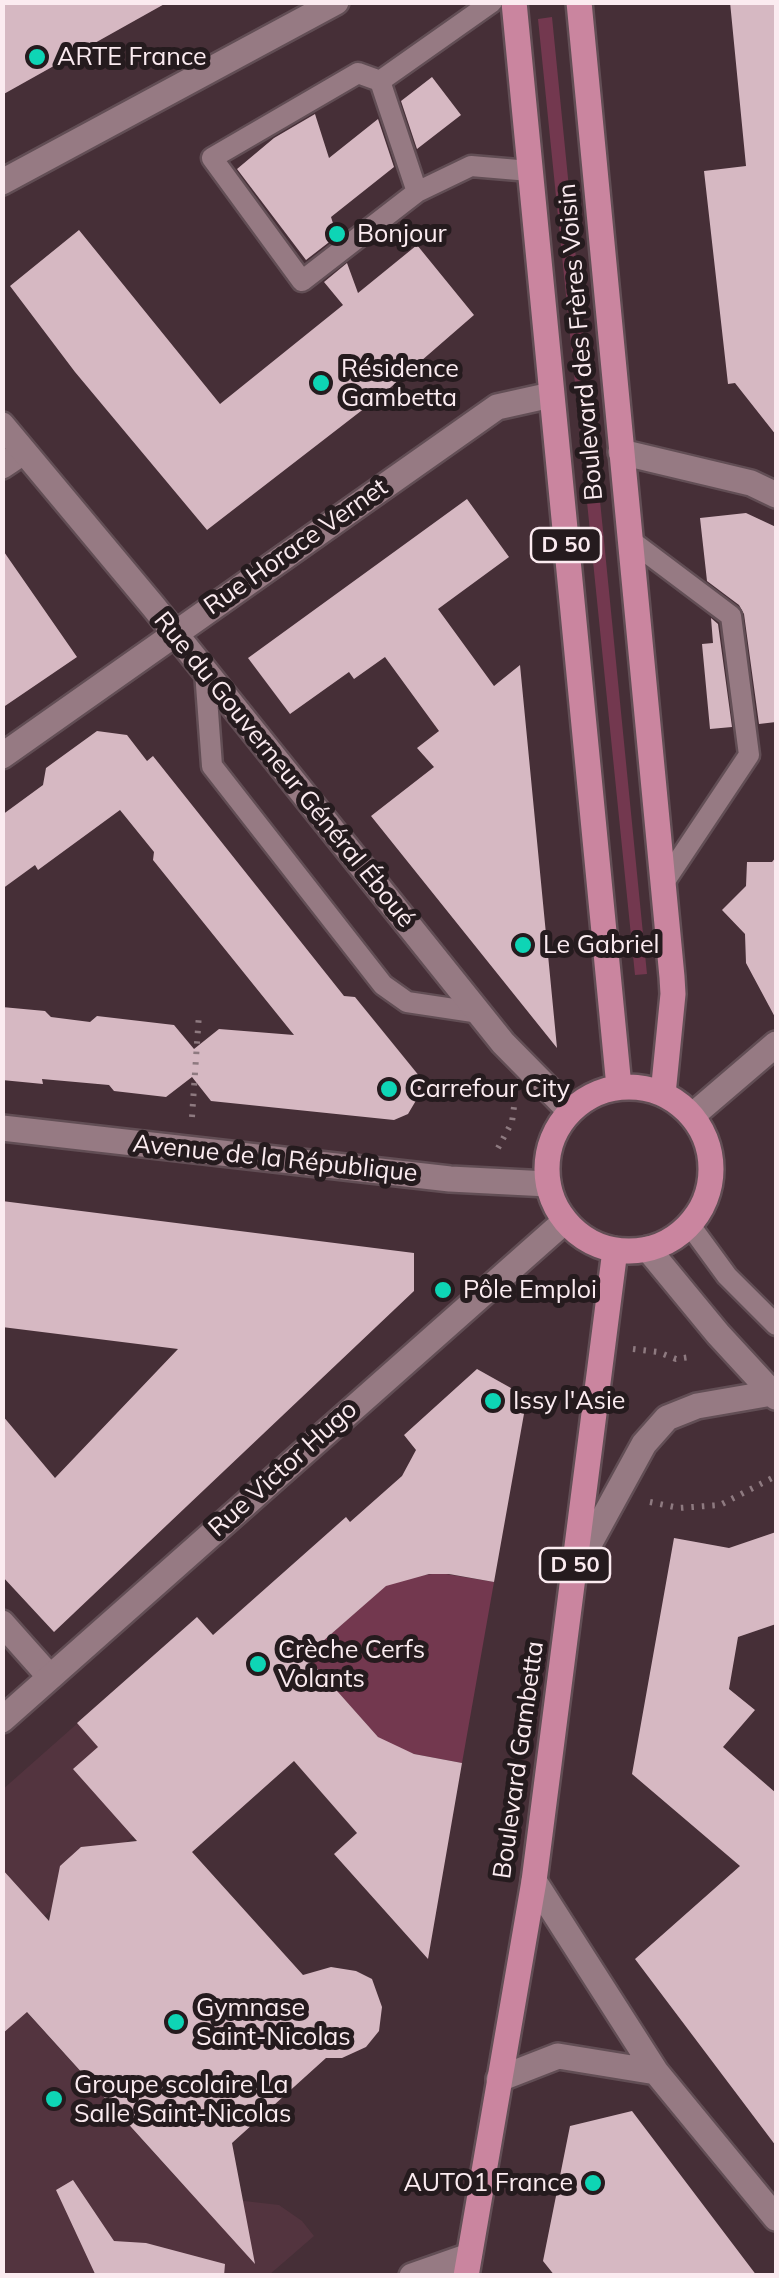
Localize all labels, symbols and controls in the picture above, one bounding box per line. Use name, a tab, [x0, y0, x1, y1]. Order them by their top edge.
place label: ARTE France	[57, 42, 207, 72]
marker: ARTE France	[26, 46, 48, 68]
street label: Boulevard des Frères Voisin	[552, 182, 610, 502]
place label: Bonjour	[357, 219, 447, 249]
marker: Bonjour	[326, 223, 348, 245]
place label: Résidence Gambetta	[341, 354, 459, 413]
marker: Résidence Gambetta	[310, 372, 332, 394]
street label: Rue Horace Vernet	[198, 472, 394, 622]
road number: D 50	[531, 528, 601, 562]
street label: Rue du Gouverneur Général Éboué	[147, 606, 421, 934]
place label: Le Gabriel	[543, 930, 659, 960]
marker: Le Gabriel	[512, 934, 534, 956]
place label: Carrefour City	[409, 1074, 570, 1104]
marker: Carrefour City	[378, 1078, 400, 1100]
street label: Avenue de la République	[131, 1129, 419, 1189]
place label: Pôle Emploi	[463, 1275, 597, 1305]
marker: Pôle Emploi	[432, 1279, 454, 1301]
place label: Issy l'Asie	[513, 1386, 625, 1416]
marker: Issy l'Asie	[482, 1390, 504, 1412]
street label: Rue Victor Hugo	[203, 1395, 363, 1543]
road number: D 50	[540, 1548, 610, 1582]
place label: Crèche Cerfs Volants	[278, 1635, 425, 1694]
street label: Boulevard Gambetta	[487, 1639, 551, 1881]
marker: Crèche Cerfs Volants	[247, 1653, 269, 1675]
place label: Gymnase Saint-Nicolas	[196, 1993, 351, 2052]
marker: Gymnase Saint-Nicolas	[165, 2011, 187, 2033]
place label: Groupe scolaire La Salle Saint-Nicolas	[74, 2070, 291, 2129]
marker: Groupe scolaire La Salle Saint-Nicolas	[43, 2088, 65, 2110]
place label: AUTO1 France	[404, 2168, 573, 2198]
marker: AUTO1 France	[582, 2172, 604, 2194]

